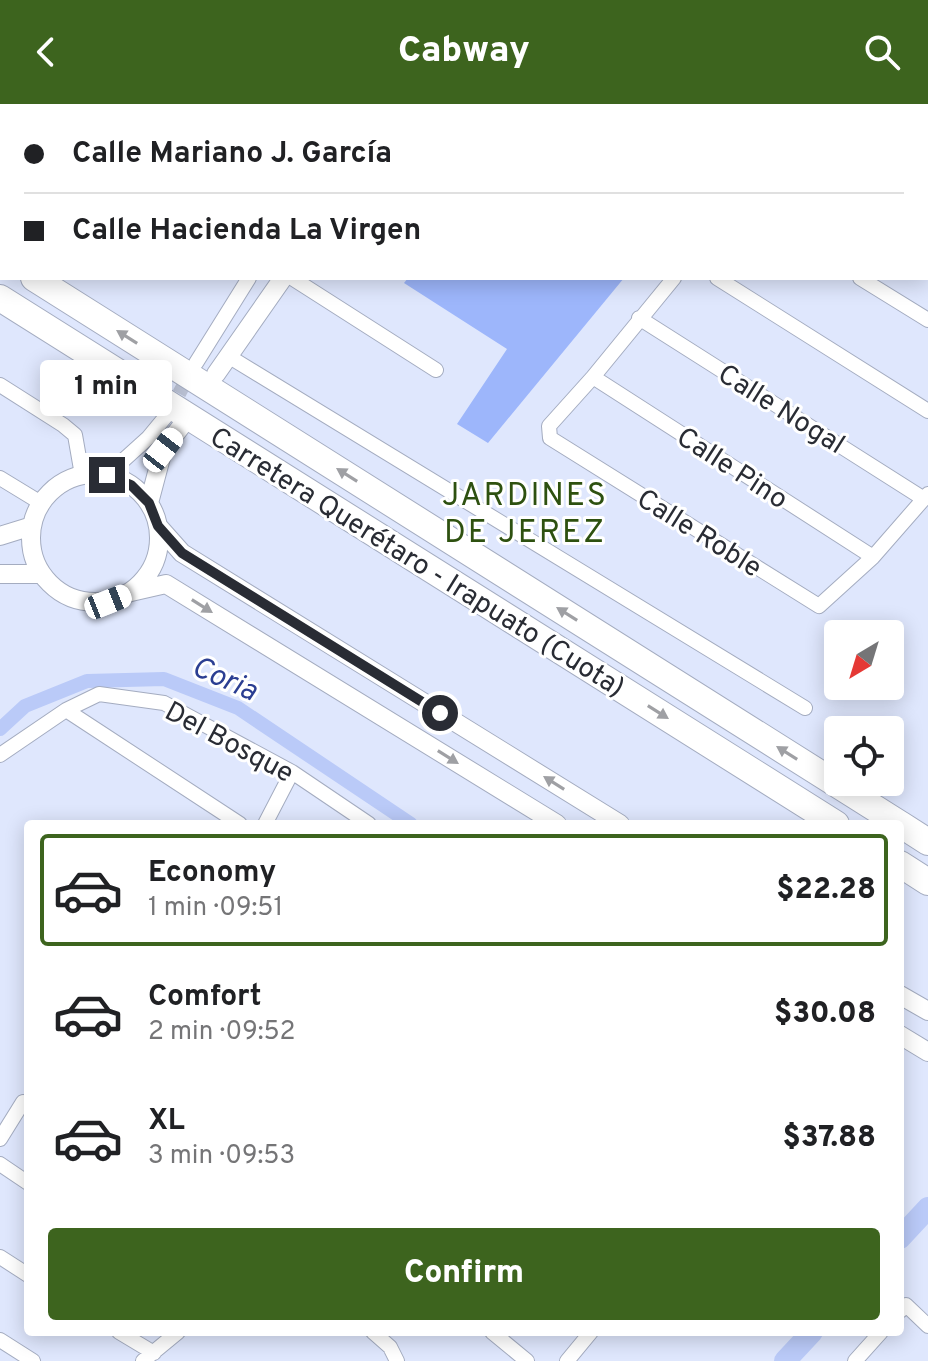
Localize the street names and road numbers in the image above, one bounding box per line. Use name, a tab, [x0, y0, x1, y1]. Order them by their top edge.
street label: Calle Nogal	[710, 357, 851, 464]
street label: Carretera Querétaro - Irapuato (Cuota)	[202, 420, 631, 707]
street label: Calle Pino	[669, 420, 794, 519]
street label: Calle Roble	[629, 482, 768, 587]
street label: Del Bosque	[158, 695, 299, 793]

